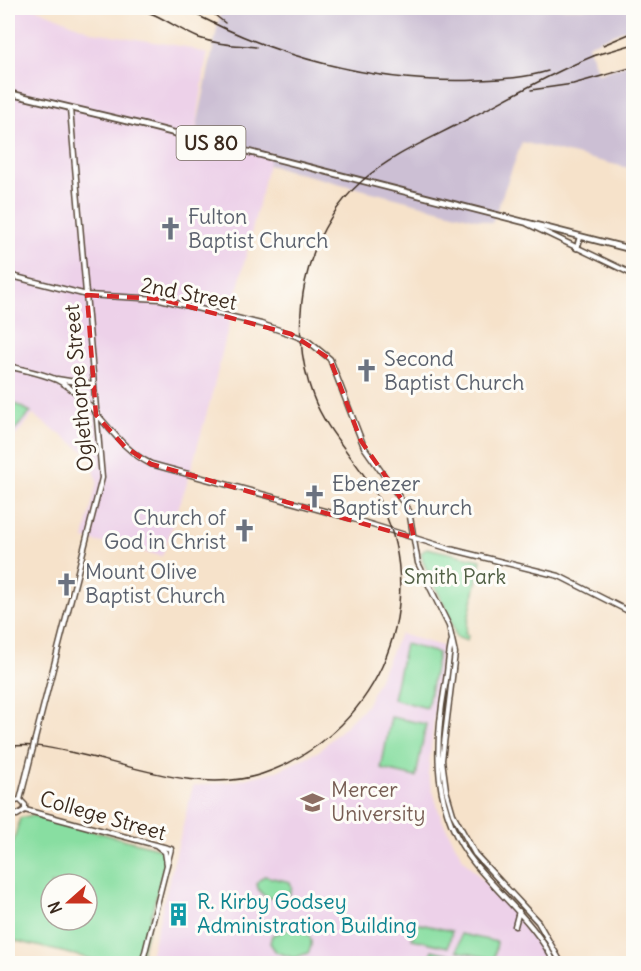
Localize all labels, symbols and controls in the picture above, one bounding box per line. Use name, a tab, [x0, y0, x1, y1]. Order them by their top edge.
road number: US 80	[176, 126, 246, 160]
place label: Fulton Baptist Church	[188, 203, 328, 254]
church icon: Fulton Baptist Church	[157, 216, 183, 242]
street label: 2nd Street	[139, 271, 239, 316]
street label: Oglethorpe Street	[58, 303, 99, 473]
place label: Second Baptist Church	[384, 345, 524, 396]
church icon: Second Baptist Church	[353, 358, 379, 384]
place label: Ebenezer Baptist Church	[332, 470, 472, 521]
church icon: Ebenezer Baptist Church	[301, 483, 327, 509]
place label: Church of God in Christ	[104, 504, 227, 555]
church icon: Church of God in Christ	[231, 517, 257, 543]
place label: Mount Olive Baptist Church	[85, 558, 225, 609]
park label: Smith Park	[404, 563, 506, 590]
church icon: Mount Olive Baptist Church	[54, 571, 80, 597]
place label: Mercer University	[331, 776, 425, 827]
street label: College Street	[37, 785, 169, 846]
school or university icon: Mercer University	[300, 789, 326, 815]
north arrow	[39, 872, 99, 932]
place label: R. Kirby Godsey Administration Building	[197, 888, 417, 939]
text: N	[44, 899, 66, 916]
building icon: R. Kirby Godsey Administration Building	[166, 901, 192, 927]

